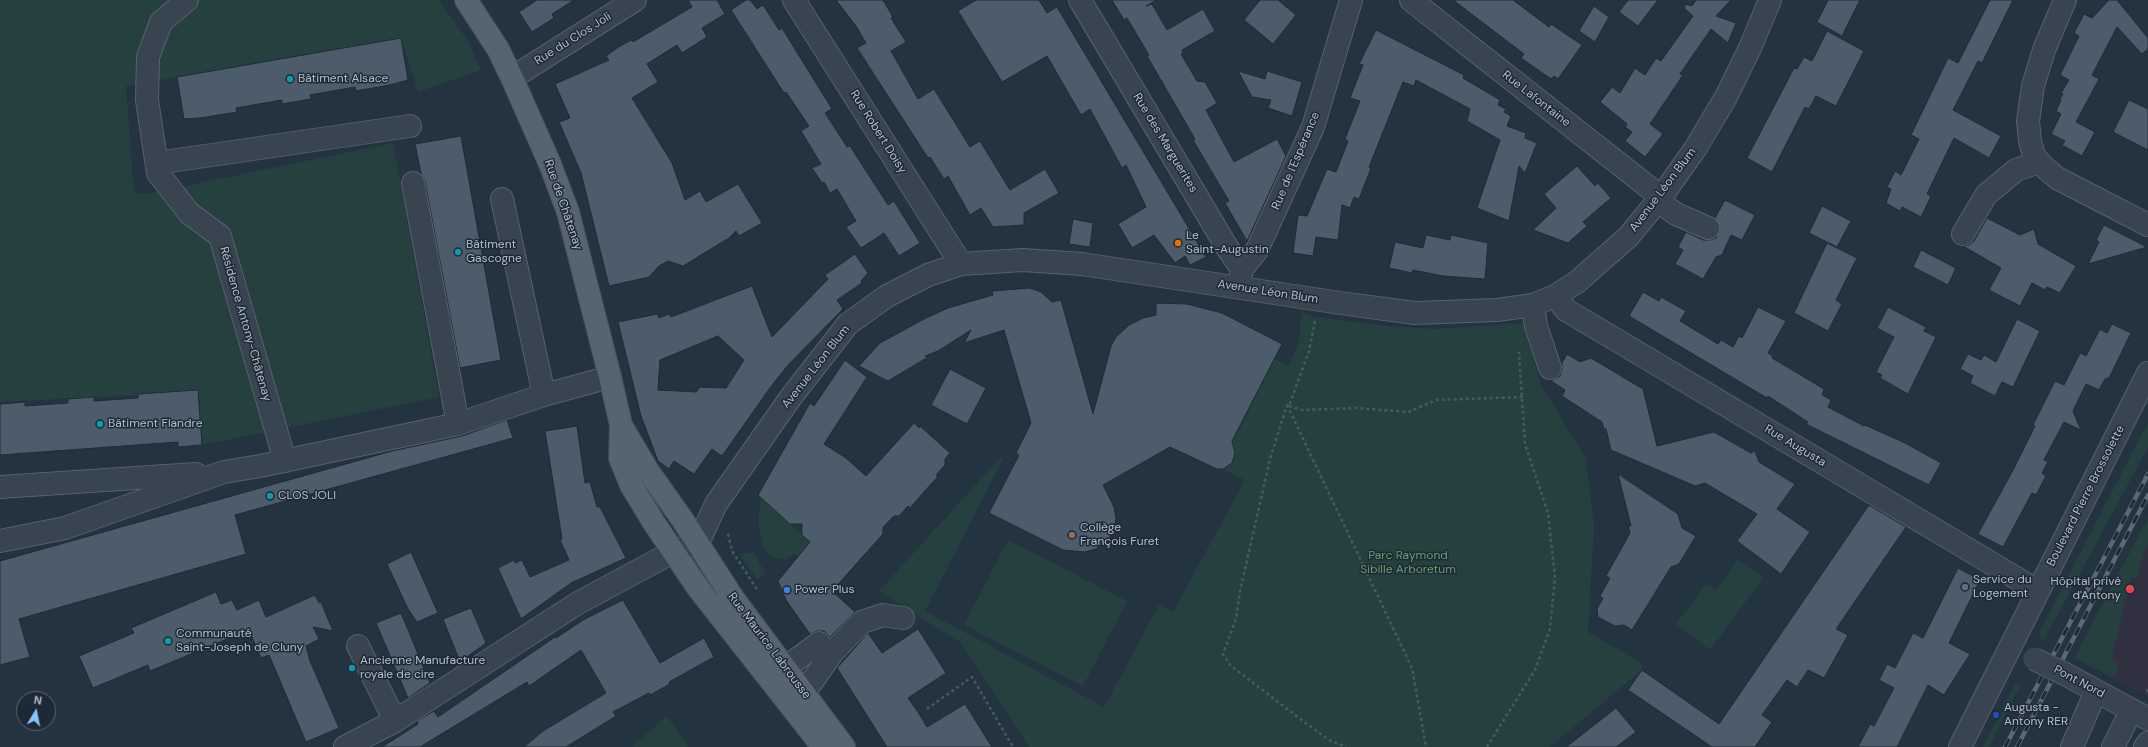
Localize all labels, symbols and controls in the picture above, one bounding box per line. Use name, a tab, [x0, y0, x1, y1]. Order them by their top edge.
street label: Rue du Clos Joli	[532, 10, 614, 68]
street label: Rue Lafontaine	[1499, 68, 1573, 130]
place label: Bâtiment Alsace	[298, 72, 388, 86]
marker: Bâtiment Alsace	[285, 74, 295, 84]
street label: Rue Robert Doisy	[847, 88, 909, 176]
street label: Rue des Marguerites	[1130, 91, 1200, 195]
street label: Rue de l'Espérance	[1269, 110, 1323, 212]
street label: Avenue Léon Blum	[1627, 145, 1699, 235]
street label: Rue de Châtenay	[541, 158, 585, 252]
place label: Le Saint-Augustin	[1186, 229, 1269, 257]
place label: Bâtiment Gascogne	[466, 238, 522, 266]
marker: Le Saint-Augustin	[1173, 238, 1183, 248]
street label: Résidence Antony-Châtenay	[216, 245, 274, 403]
marker: Bâtiment Gascogne	[453, 247, 463, 257]
street label: Avenue Léon Blum	[1217, 277, 1319, 307]
street label: Avenue Léon Blum	[779, 323, 853, 411]
place label: Bâtiment Flandre	[108, 417, 203, 431]
marker: Bâtiment Flandre	[95, 419, 105, 429]
street label: Rue Augusta	[1762, 422, 1828, 470]
street label: Boulevard Pierre Brossolette	[2044, 423, 2128, 569]
place label: CLOS JOLI	[278, 489, 336, 503]
marker: CLOS JOLI	[265, 491, 275, 501]
place label: Collège François Furet	[1080, 521, 1159, 549]
marker: Collège François Furet	[1067, 530, 1077, 540]
park label: Parc Raymond Sibille Arboretum	[1360, 549, 1456, 577]
place label: Service du Logement	[1973, 573, 2032, 601]
place label: Hôpital privé d'Antony	[2051, 575, 2121, 603]
marker: Service du Logement	[1960, 582, 1970, 592]
place label: Power Plus	[795, 583, 854, 597]
marker: Hôpital privé d'Antony	[2124, 583, 2136, 595]
marker: Power Plus	[782, 585, 792, 595]
street label: Rue Maurice Labrousse	[724, 590, 814, 702]
place label: Communauté Saint-Joseph de Cluny	[176, 627, 303, 655]
marker: Communauté Saint-Joseph de Cluny	[163, 636, 173, 646]
place label: Ancienne Manufacture royale de cire	[360, 654, 485, 682]
marker: Ancienne Manufacture royale de cire	[347, 663, 357, 673]
street label: Pont Nord	[2051, 663, 2107, 701]
north arrow	[16, 691, 56, 731]
text: N	[33, 693, 43, 708]
place label: Augusta - Antony RER	[2004, 701, 2068, 729]
marker: Augusta - Antony RER	[1991, 710, 2001, 720]

